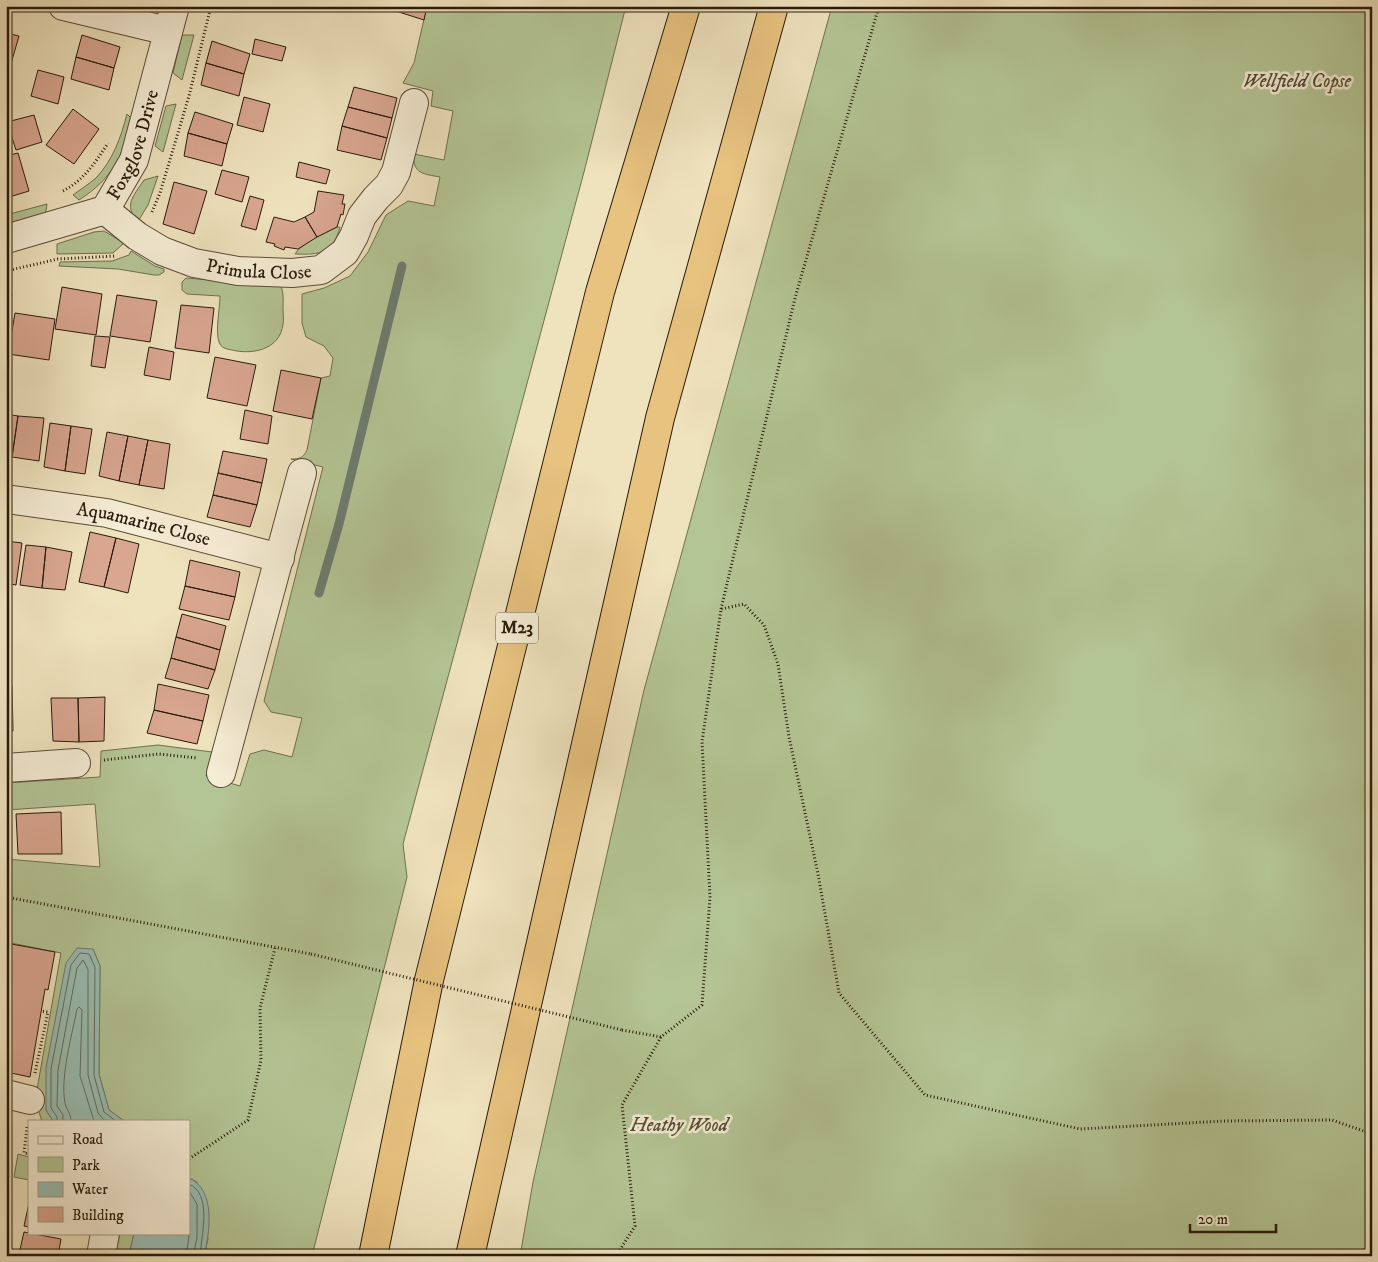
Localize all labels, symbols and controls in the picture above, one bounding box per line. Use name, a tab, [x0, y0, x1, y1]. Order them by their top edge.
park label: Wellfield Copse	[1243, 70, 1352, 94]
street label: Foxglove Drive	[102, 87, 164, 204]
street label: Primula Close	[204, 254, 313, 285]
street label: Aquamarine Close	[75, 497, 213, 551]
road number: M23	[496, 612, 538, 644]
park label: Heathy Wood	[629, 1114, 731, 1137]
legend	[28, 1120, 190, 1234]
text: Road	[72, 1130, 104, 1149]
text: Park	[72, 1156, 101, 1175]
text: Water	[71, 1180, 108, 1199]
scale bar	[1190, 1202, 1277, 1234]
text: Building	[72, 1206, 124, 1225]
text: 20 m	[1198, 1210, 1228, 1229]

